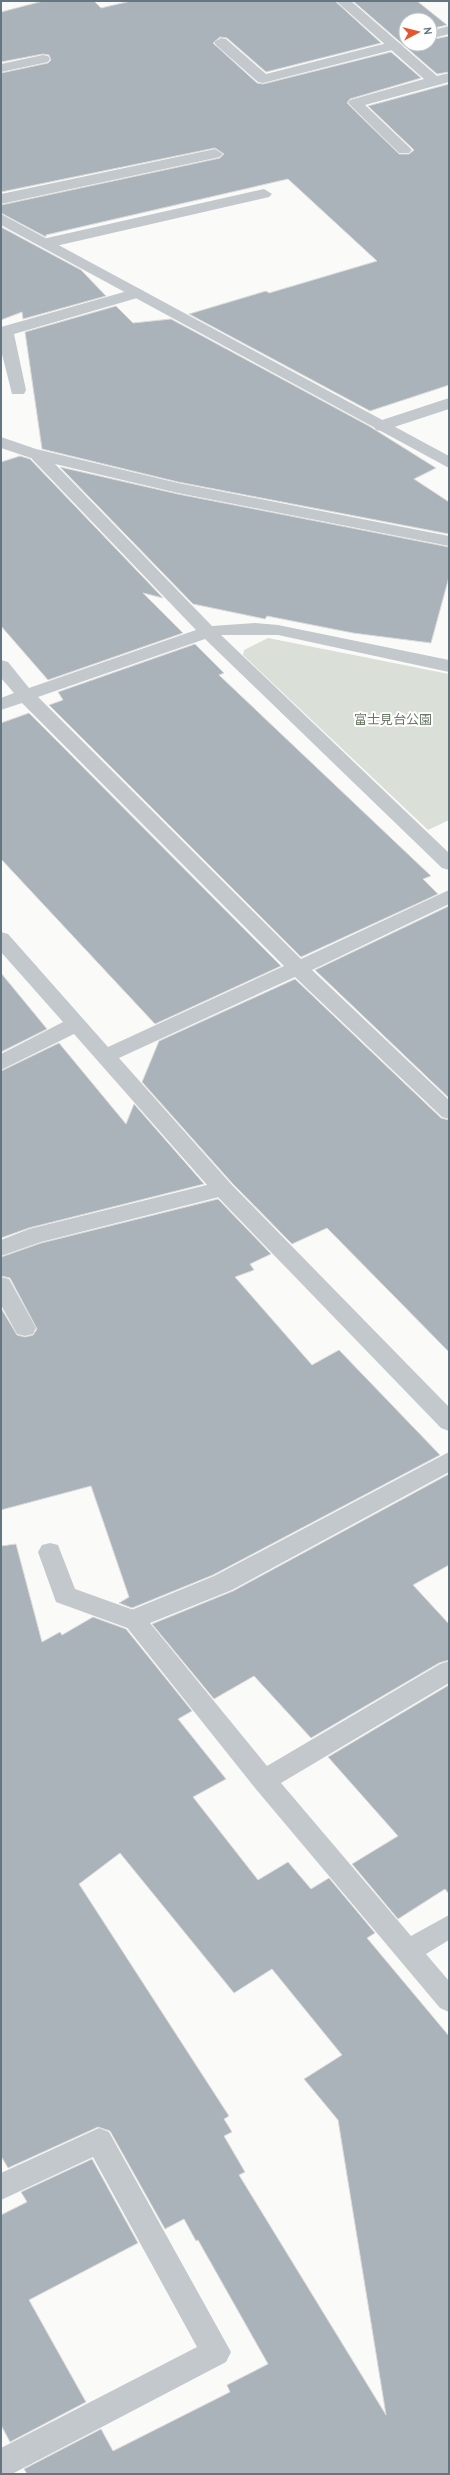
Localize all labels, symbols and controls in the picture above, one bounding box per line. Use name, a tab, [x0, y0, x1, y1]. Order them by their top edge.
north arrow	[398, 12, 438, 52]
text: N	[421, 26, 435, 35]
park label: 富士見台公園	[354, 711, 432, 728]

